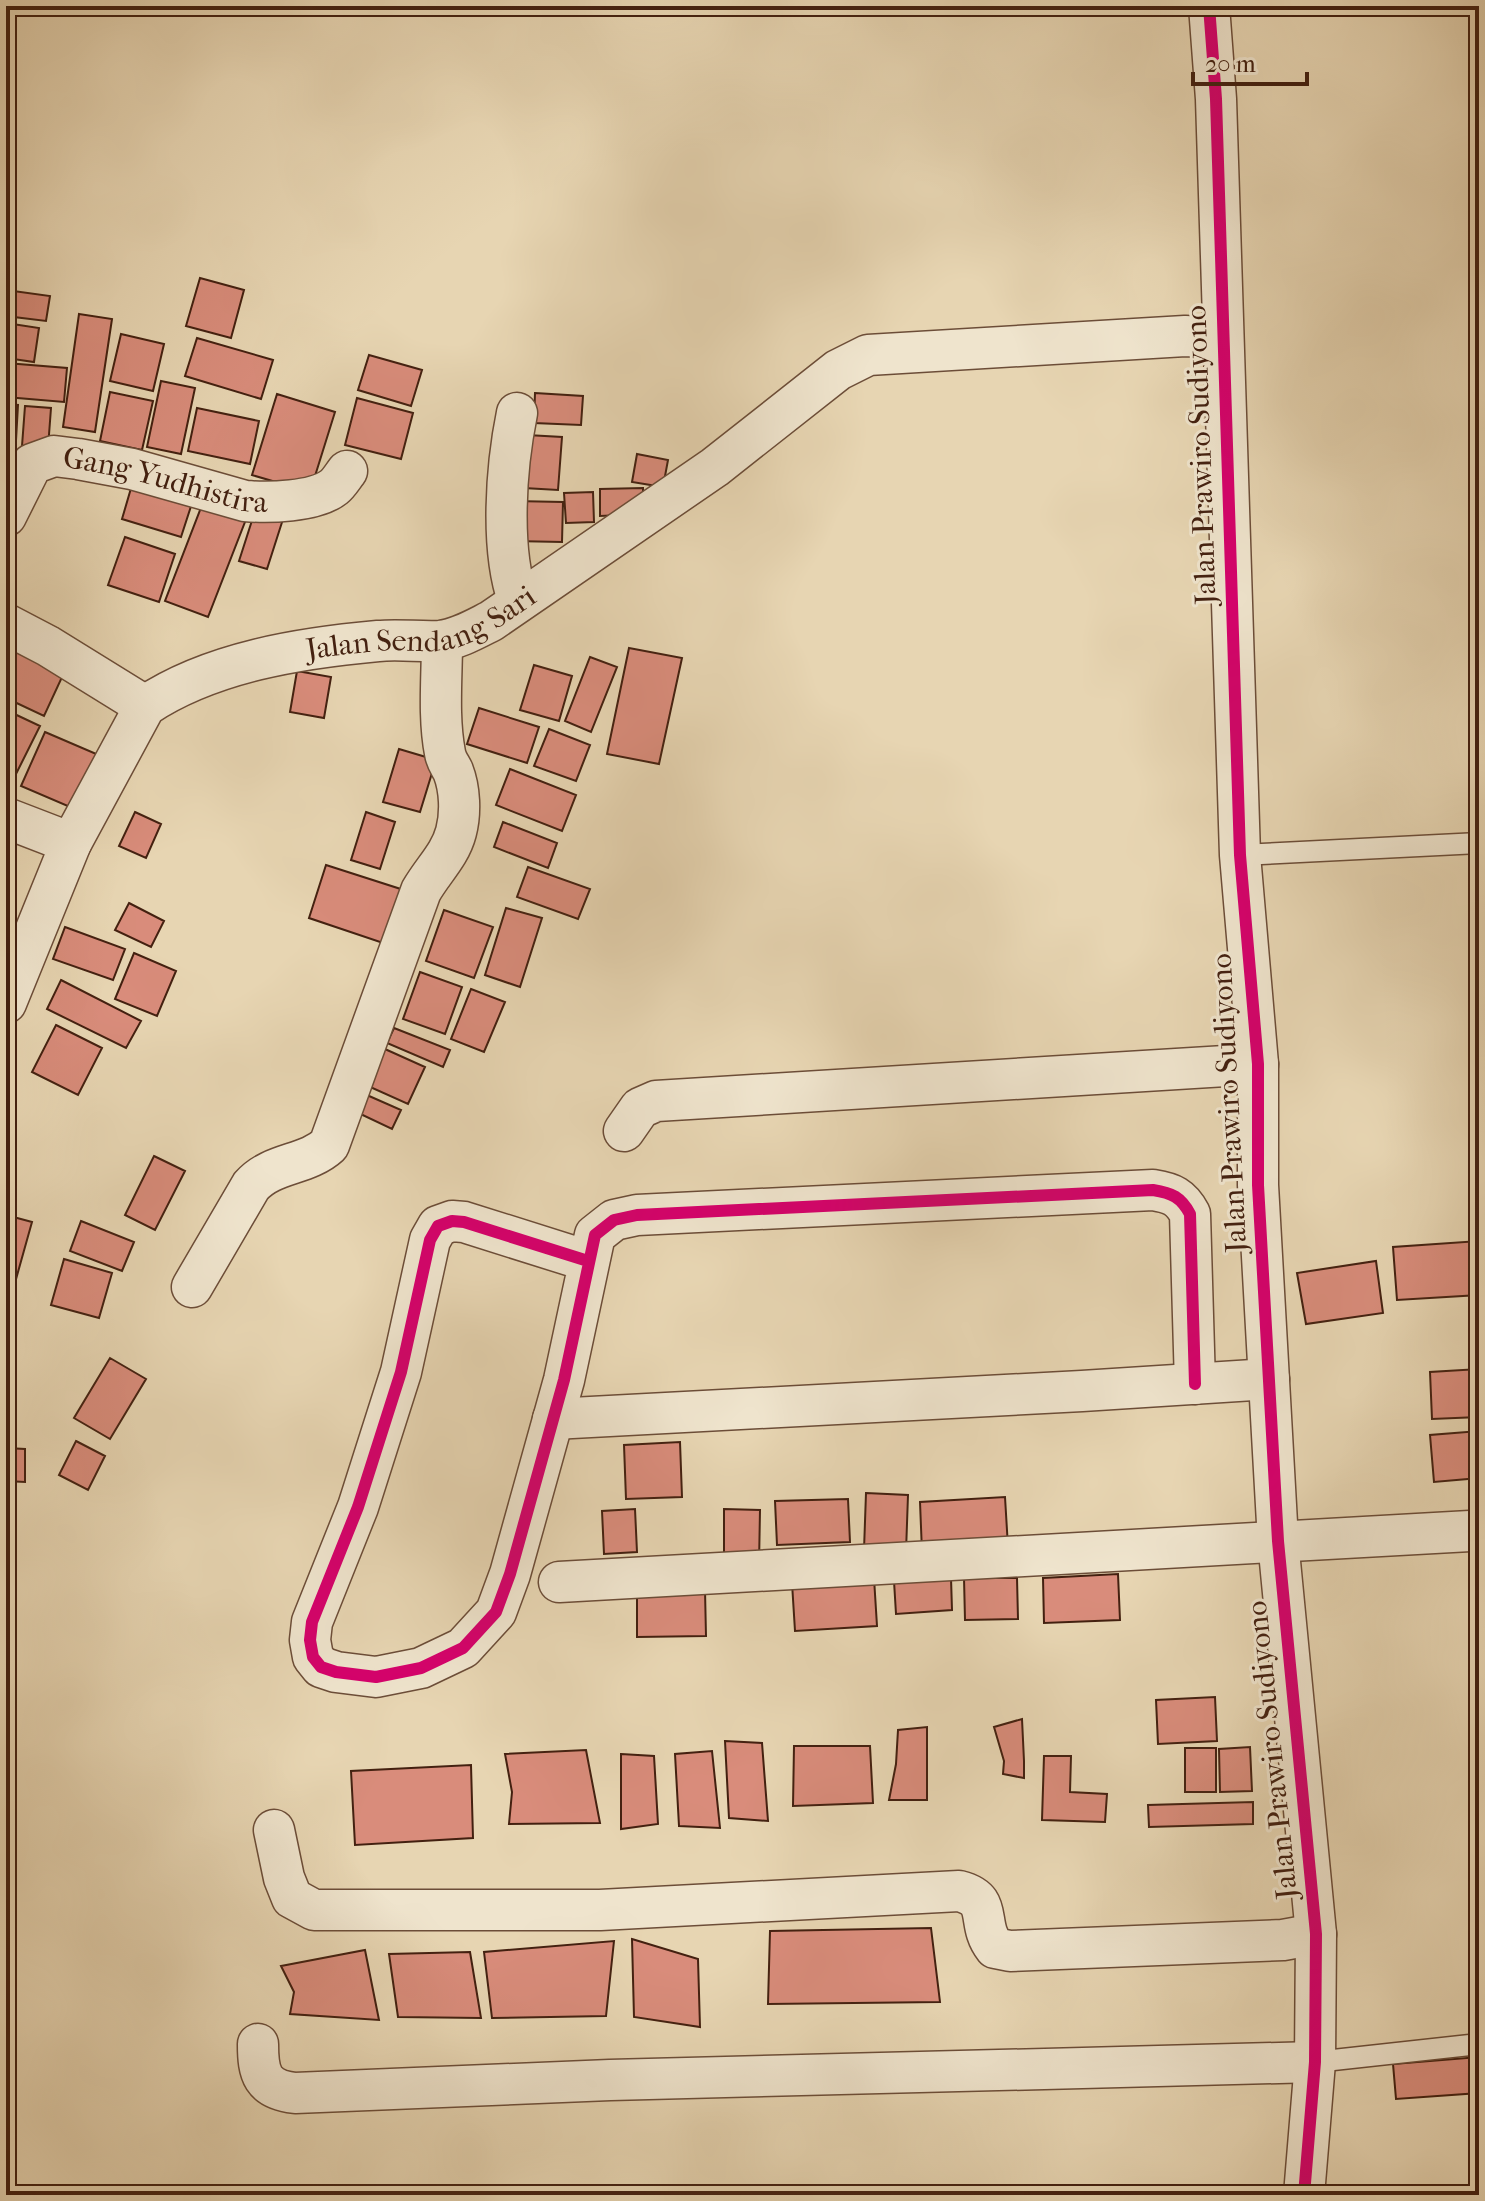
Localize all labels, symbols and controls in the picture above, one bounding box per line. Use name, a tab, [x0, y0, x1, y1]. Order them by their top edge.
scale bar	[1193, 36, 1307, 86]
text: 20 m	[1205, 50, 1256, 78]
street label: Jalan Prawiro Sudiyono	[1178, 305, 1224, 607]
street label: Gang Yudhistira	[61, 440, 269, 519]
street label: Jalan Sendang Sari	[302, 578, 542, 667]
street label: Jalan Prawiro Sudiyono	[1204, 952, 1254, 1256]
street label: Jalan Prawiro Sudiyono	[1239, 1599, 1305, 1903]

